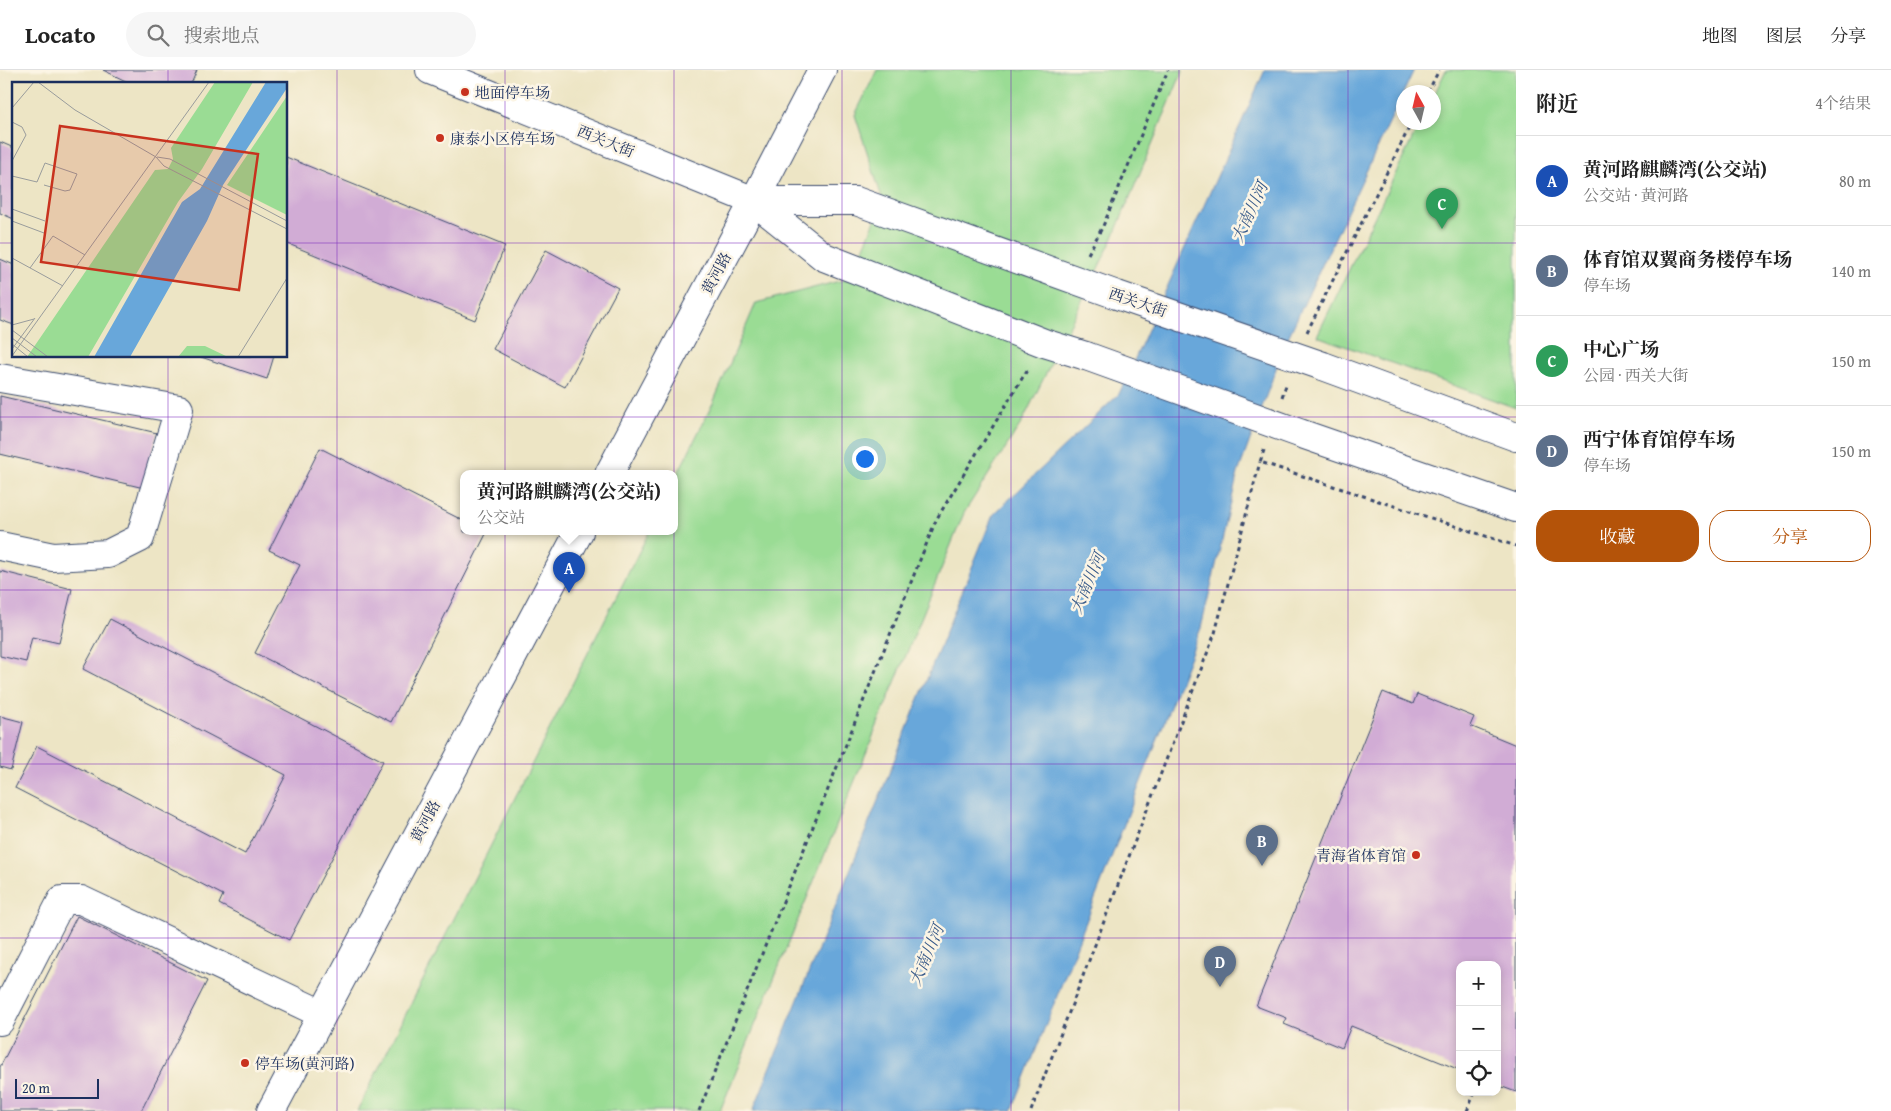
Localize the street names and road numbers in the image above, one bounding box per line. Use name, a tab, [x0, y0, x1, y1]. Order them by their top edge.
street label: 西关大街	[574, 120, 638, 162]
street label: 黄河路	[696, 248, 736, 298]
street label: 西关大街	[1106, 282, 1170, 322]
street label: 黄河路	[405, 796, 445, 846]

